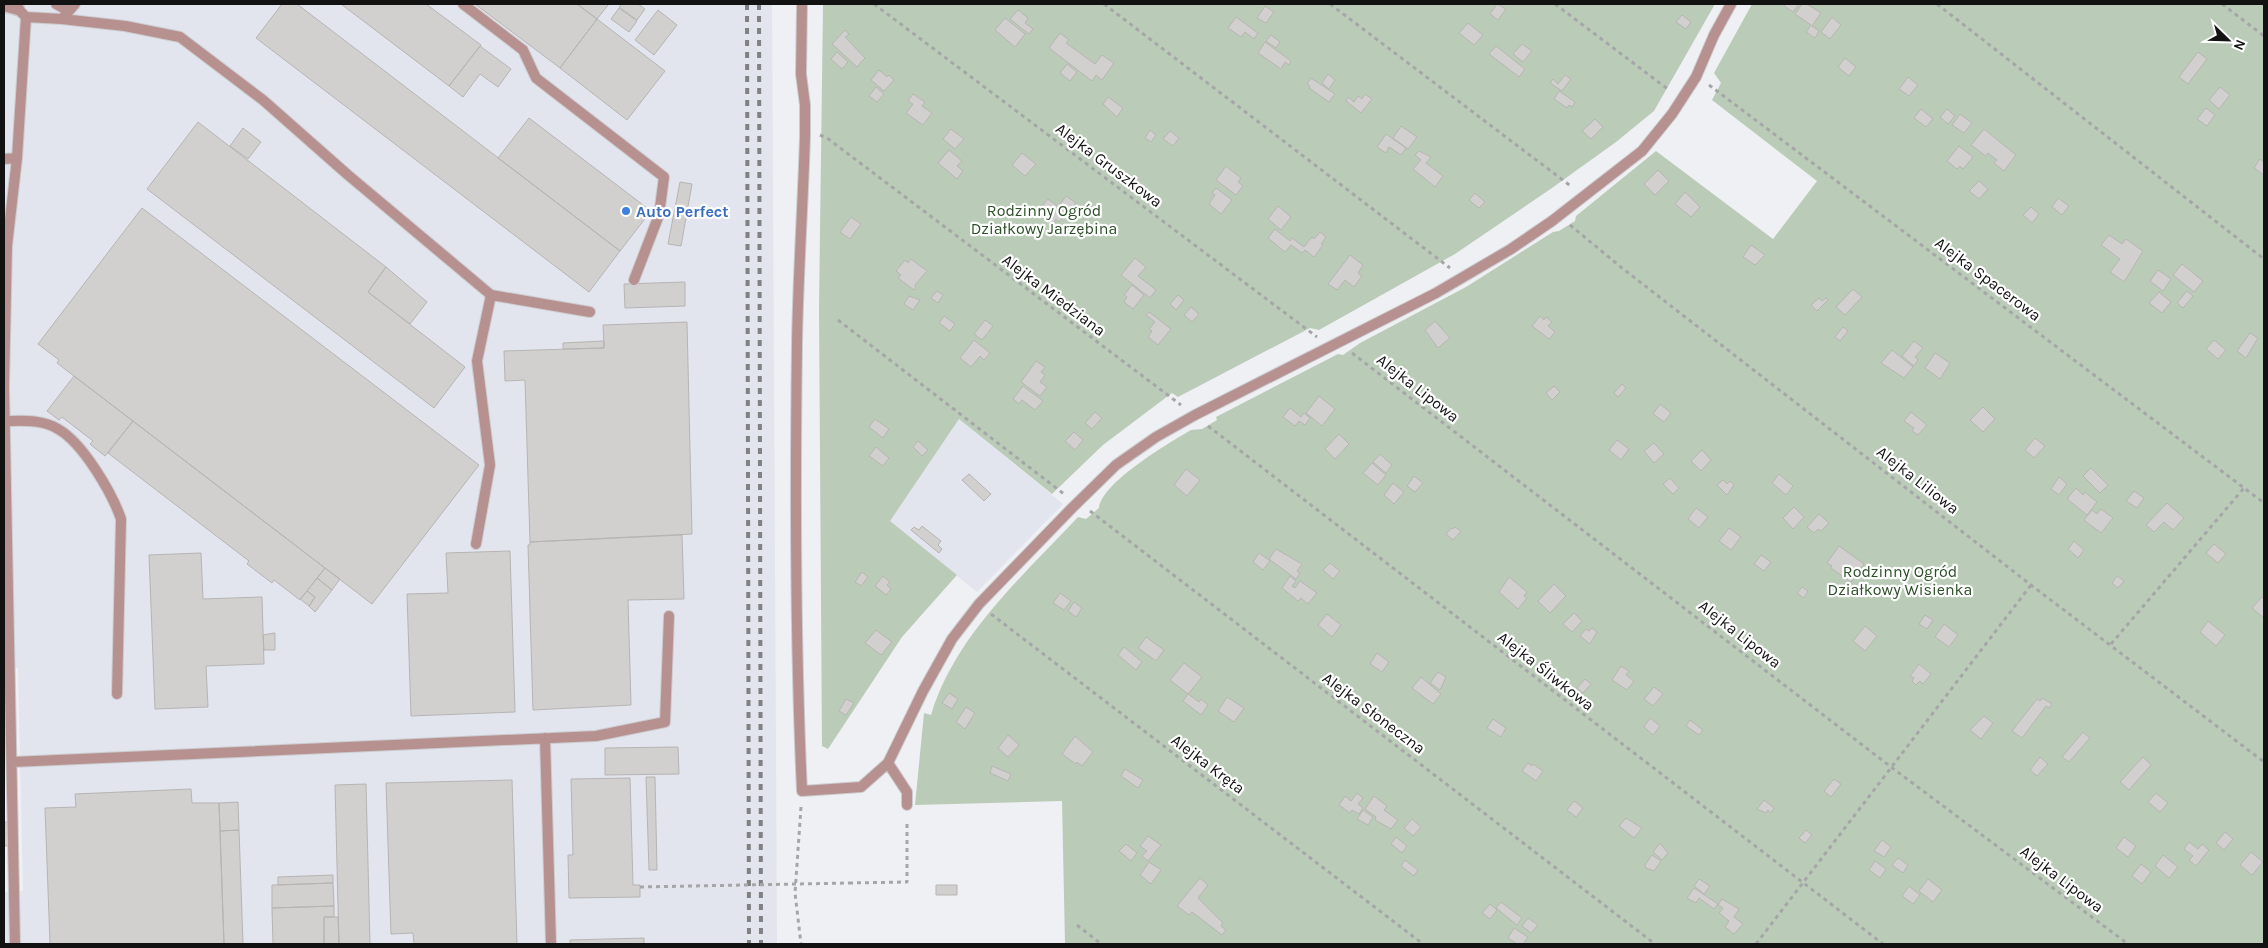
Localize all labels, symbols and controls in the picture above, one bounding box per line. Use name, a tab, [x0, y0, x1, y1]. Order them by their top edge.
north arrow	[2203, 15, 2253, 65]
text: N	[2230, 37, 2249, 53]
street label: Alejka Gruszkowa	[1052, 119, 1166, 211]
park label: Rodzinny Ogród Działkowy Jarzębina	[971, 201, 1117, 238]
place label: Auto Perfect	[636, 202, 729, 221]
marker: Auto Perfect	[620, 205, 632, 217]
street label: Alejka Spacerowa	[1931, 233, 2045, 325]
street label: Alejka Miedziana	[999, 250, 1109, 340]
street label: Alejka Lipowa	[1373, 350, 1463, 426]
street label: Alejka Liliowa	[1873, 442, 1963, 518]
park label: Rodzinny Ogród Działkowy Wisienka	[1828, 562, 1972, 599]
street label: Alejka Lipowa	[1695, 596, 1785, 672]
street label: Alejka Śliwkowa	[1494, 627, 1598, 715]
street label: Alejka Słoneczna	[1319, 668, 1429, 758]
street label: Alejka Kręta	[1168, 730, 1248, 798]
street label: Alejka Lipowa	[2017, 842, 2107, 916]

